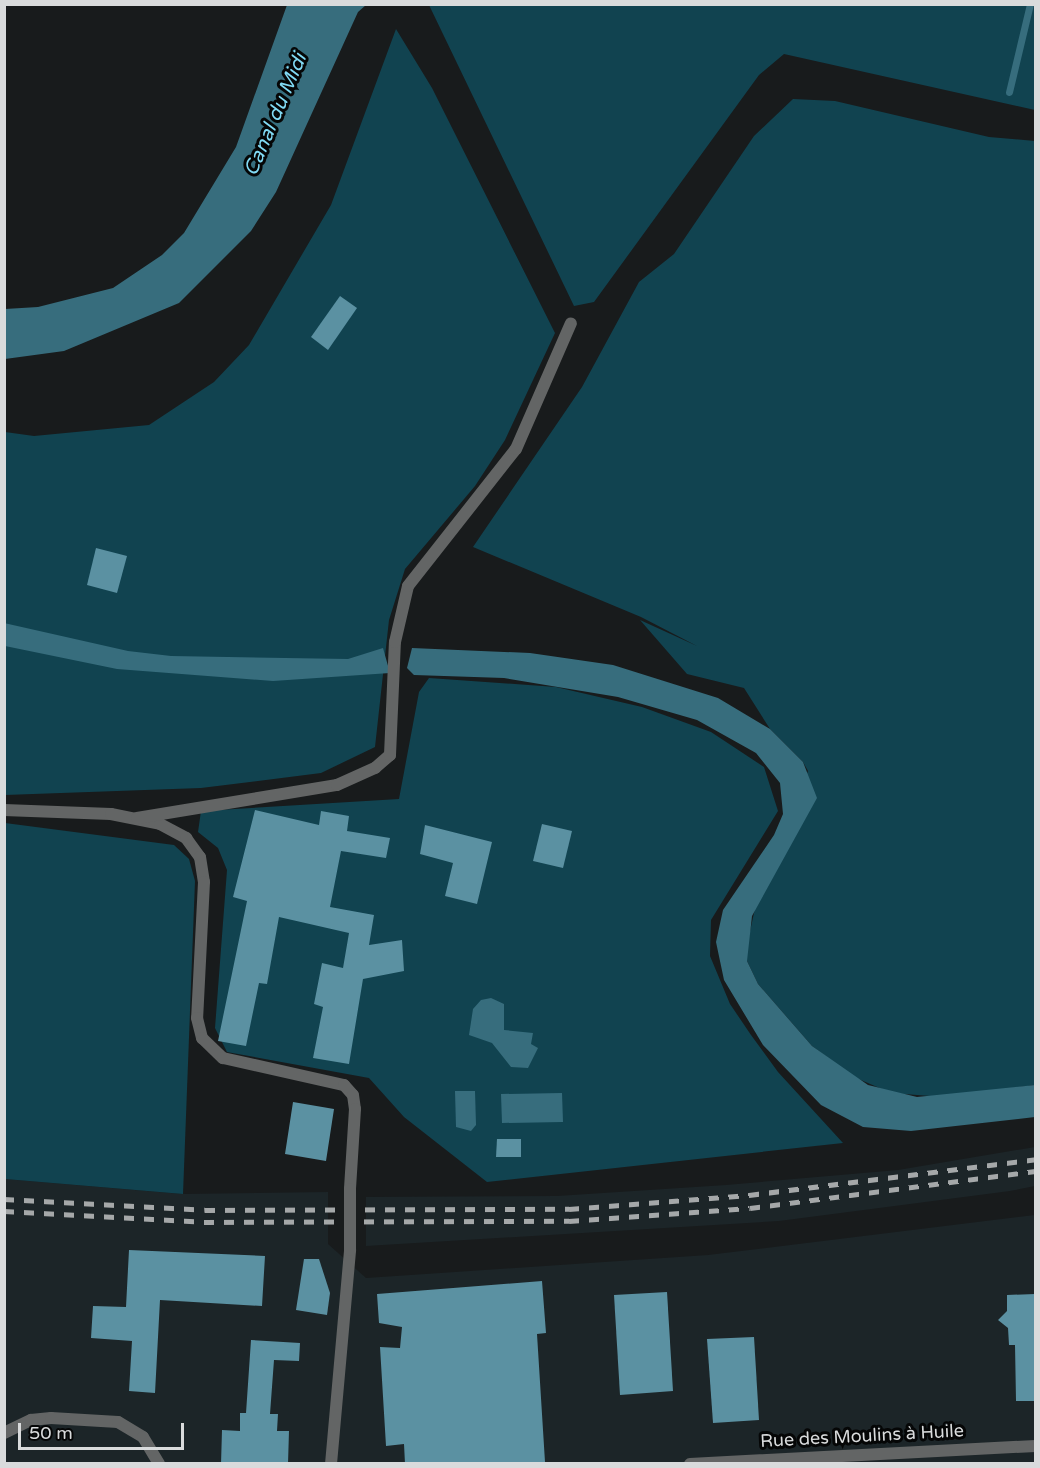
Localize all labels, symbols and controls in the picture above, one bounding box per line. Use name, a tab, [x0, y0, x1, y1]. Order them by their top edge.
water label: Canal du Midi	[239, 50, 313, 180]
scale bar	[21, 1411, 188, 1449]
street label: Rue des Moulins à Huile	[760, 1420, 964, 1452]
text: 50 m	[29, 1422, 73, 1444]

